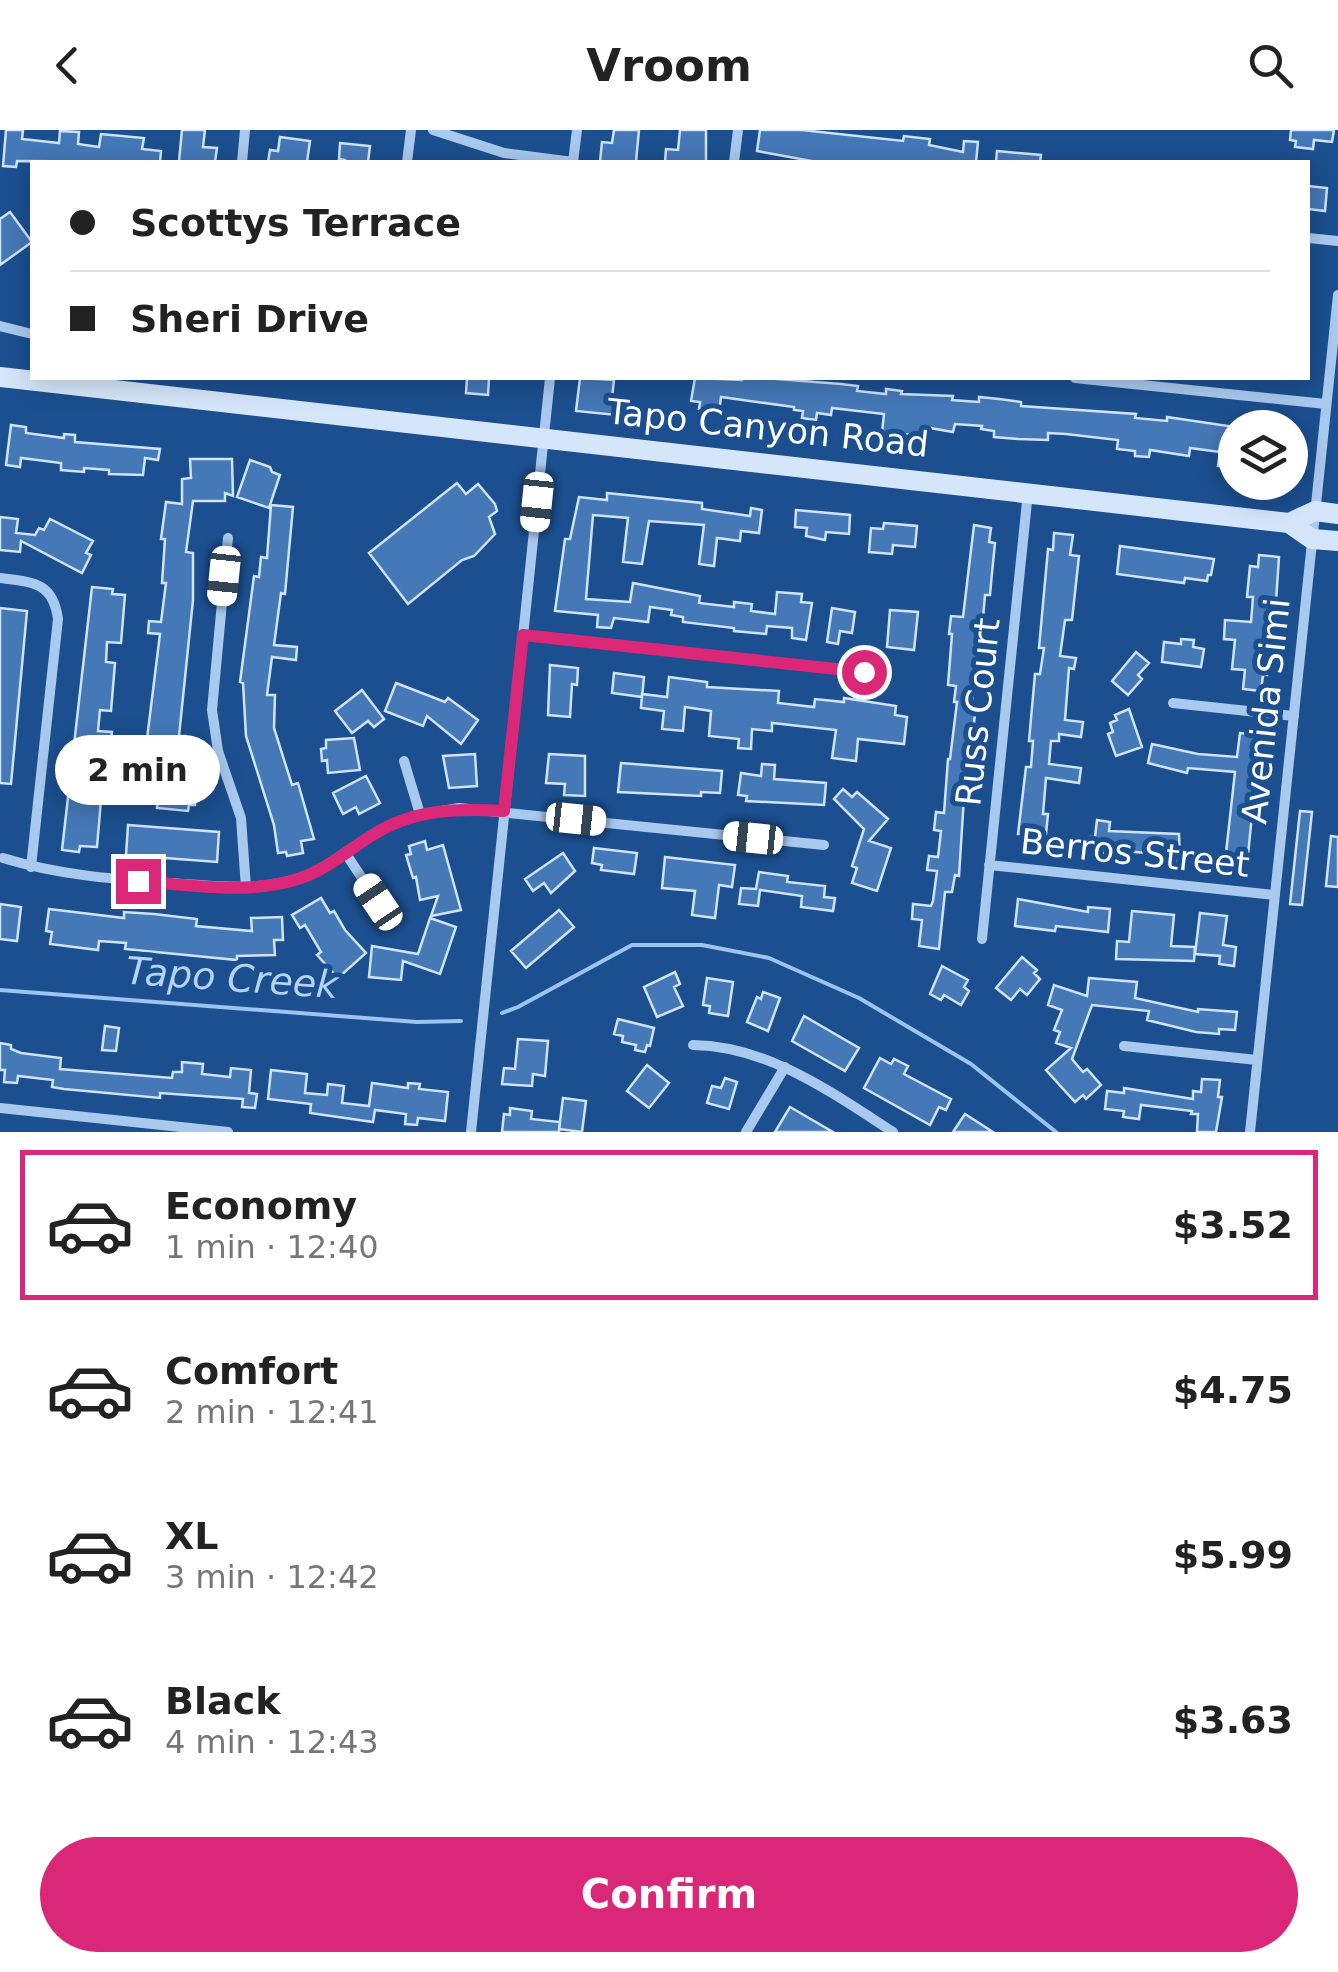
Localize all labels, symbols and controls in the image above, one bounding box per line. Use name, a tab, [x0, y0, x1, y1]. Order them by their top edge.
icon: back	[40, 38, 95, 93]
icon: search	[1243, 38, 1298, 93]
text: Vroom	[586, 39, 752, 92]
text: Scottys Terrace	[130, 201, 461, 245]
text: Sheri Drive	[130, 297, 369, 341]
street label: Tapo Canyon Road	[604, 391, 931, 465]
map controls	[1218, 410, 1308, 500]
button: layers	[1218, 410, 1308, 500]
car	[519, 471, 555, 533]
car	[206, 545, 242, 607]
street label: Avenida Simi	[1234, 596, 1298, 826]
street label: Russ Court	[948, 616, 1008, 808]
route start	[842, 650, 887, 695]
callout: 2 min	[56, 736, 220, 806]
text: 2 min	[87, 751, 188, 789]
car	[545, 801, 607, 837]
car	[722, 820, 784, 856]
street label: Berros Street	[1019, 821, 1251, 885]
route end	[116, 859, 161, 904]
car	[349, 869, 407, 935]
water label: Tapo Creek	[124, 949, 342, 1008]
icon: car	[45, 1180, 135, 1270]
text: Economy	[165, 1184, 357, 1228]
text: $3.52	[1173, 1203, 1293, 1247]
text: 1 min · 12:40	[165, 1228, 379, 1266]
icon: car	[45, 1345, 135, 1435]
text: Comfort	[165, 1349, 338, 1393]
text: $4.75	[1173, 1368, 1293, 1412]
text: 2 min · 12:41	[165, 1393, 379, 1431]
icon: car	[45, 1510, 135, 1600]
text: XL	[165, 1514, 219, 1558]
text: $5.99	[1173, 1533, 1293, 1577]
text: 3 min · 12:42	[165, 1558, 379, 1596]
icon: car	[45, 1675, 135, 1765]
text: Black	[165, 1679, 280, 1723]
text: $3.63	[1173, 1698, 1293, 1742]
text: 4 min · 12:43	[165, 1723, 379, 1761]
button: Confirm	[40, 1837, 1298, 1952]

